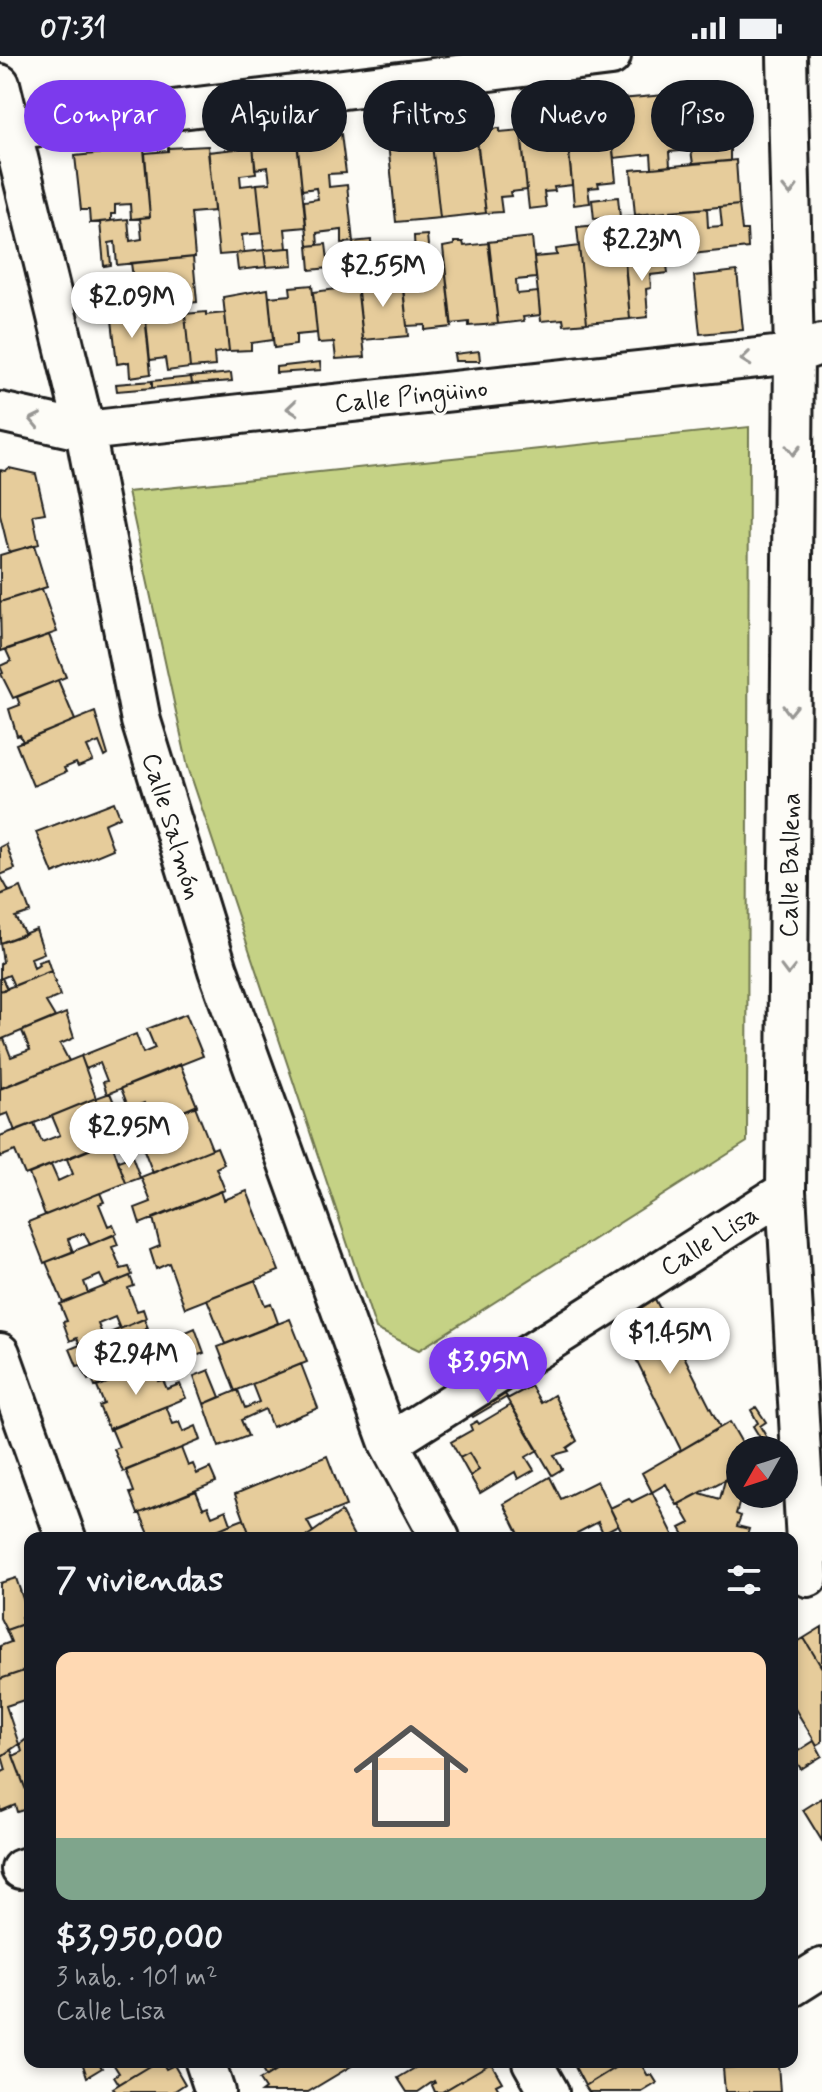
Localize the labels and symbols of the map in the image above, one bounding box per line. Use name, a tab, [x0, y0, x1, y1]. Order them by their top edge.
one-way arrow	[782, 184, 799, 197]
pin: $2.23M	[577, 215, 707, 283]
pin: $2.55M	[318, 241, 448, 309]
pin: $2.09M	[67, 272, 197, 340]
one-way arrow	[739, 350, 753, 367]
street label: Calle Pingüino	[333, 372, 490, 424]
one-way arrow	[286, 400, 299, 417]
one-way arrow	[29, 412, 42, 429]
one-way arrow	[784, 444, 802, 457]
one-way arrow	[782, 704, 799, 717]
street label: Calle Salmón	[133, 749, 210, 904]
street label: Calle Ballena	[773, 792, 809, 938]
one-way arrow	[779, 964, 797, 977]
pin: $2.95M	[64, 1102, 194, 1170]
street label: Calle Lisa	[654, 1198, 766, 1285]
pin: $1.45M	[605, 1308, 735, 1376]
pin: $2.94M	[71, 1329, 201, 1397]
pin: $3.95M	[423, 1337, 553, 1405]
north arrow	[726, 1436, 798, 1508]

